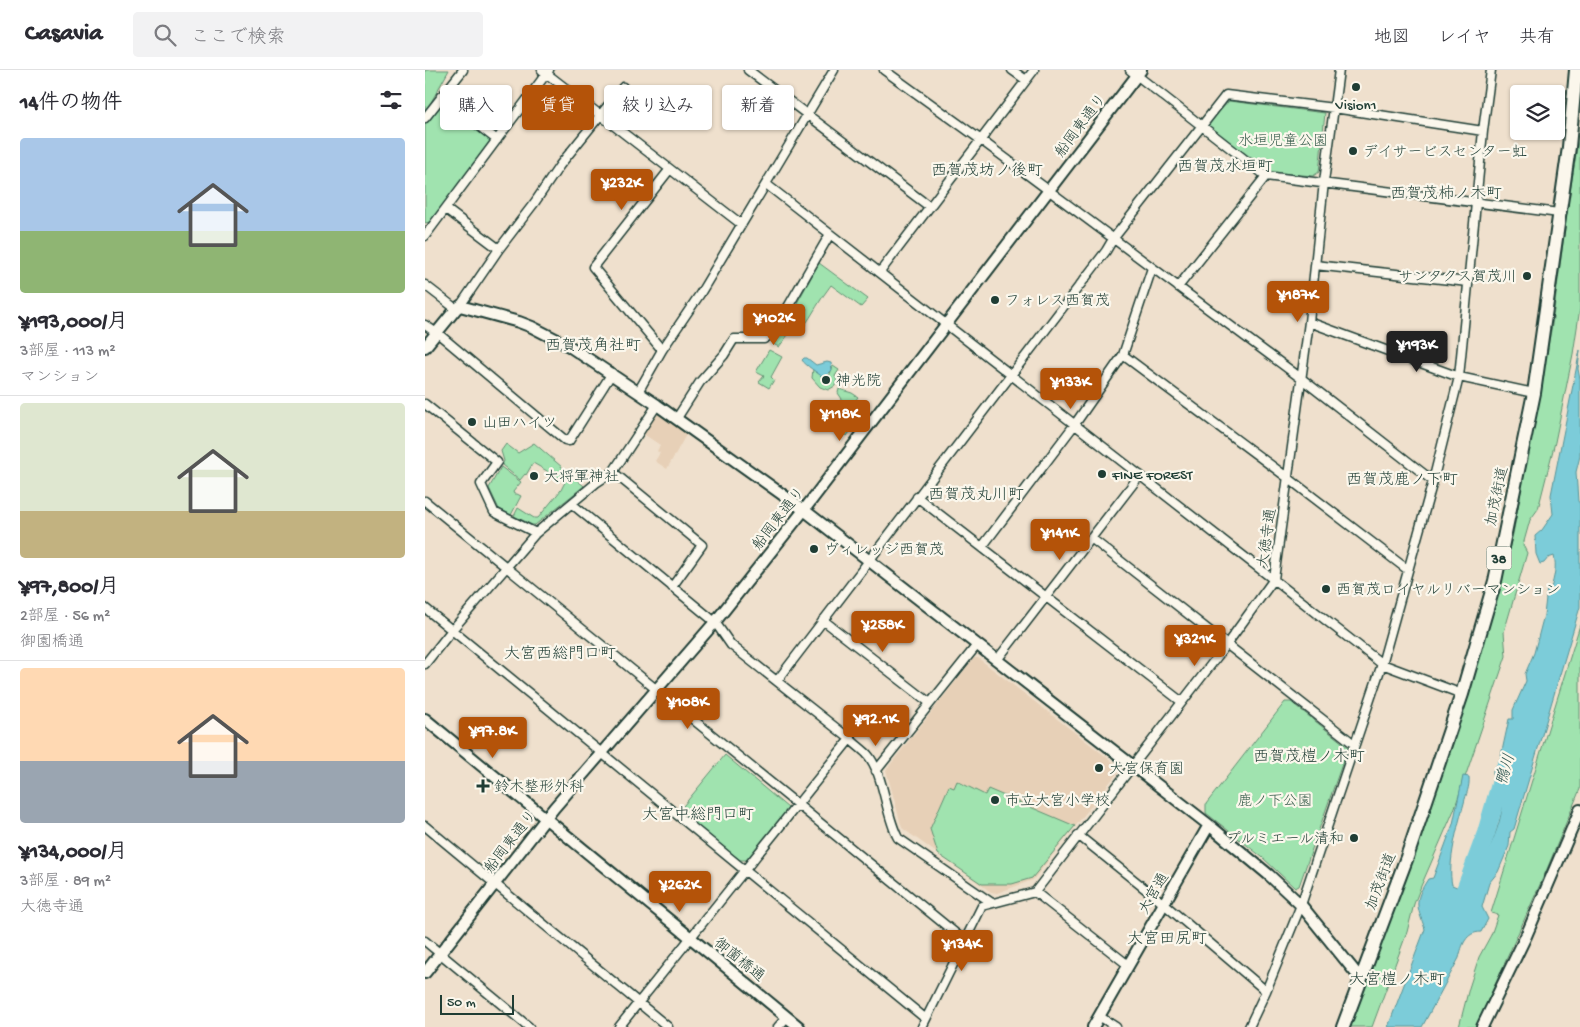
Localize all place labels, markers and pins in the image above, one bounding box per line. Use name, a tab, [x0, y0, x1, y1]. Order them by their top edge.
marker: Vision1	[1350, 81, 1362, 93]
place label: Vision1	[1334, 97, 1377, 115]
place label: デイサービスセンター虹	[1363, 144, 1527, 162]
marker: デイサービスセンター虹	[1347, 145, 1359, 157]
pin: ¥232K	[587, 168, 657, 211]
place label: サンタクス賀茂川	[1398, 268, 1517, 287]
marker: サンタクス賀茂川	[1521, 270, 1533, 282]
pin: ¥187K	[1263, 280, 1333, 323]
place label: フォレス西賀茂	[1005, 292, 1110, 311]
marker: フォレス西賀茂	[989, 294, 1001, 306]
pin: ¥102K	[739, 304, 809, 346]
pin: ¥193K	[1382, 330, 1452, 373]
pin: ¥133K	[1036, 368, 1106, 410]
place label: 神光院	[836, 372, 881, 391]
marker: 神光院	[820, 374, 832, 386]
pin: ¥118K	[805, 400, 875, 442]
place label: 山田ハイツ	[482, 415, 557, 433]
marker: 山田ハイツ	[466, 416, 478, 428]
place label: FINE FOREST	[1111, 467, 1194, 485]
place label: 大将軍神社	[544, 468, 619, 487]
marker: FINE FOREST	[1096, 468, 1108, 480]
marker: 大将軍神社	[528, 470, 540, 482]
pin: ¥141K	[1025, 518, 1095, 561]
place label: ヴィレッジ西賀茂	[824, 541, 944, 560]
marker: ヴィレッジ西賀茂	[808, 543, 820, 555]
place label: 西賀茂ロイヤルリバーマンション	[1336, 581, 1560, 600]
marker: 西賀茂ロイヤルリバーマンション	[1320, 583, 1332, 595]
pin: ¥258K	[848, 610, 918, 653]
pin: ¥321K	[1160, 624, 1230, 667]
pin: ¥108K	[653, 688, 723, 730]
pin: ¥92.1K	[835, 704, 917, 747]
pin: ¥97.8K	[452, 716, 534, 759]
place label: 大宮保育園	[1109, 760, 1184, 779]
marker: 大宮保育園	[1093, 762, 1105, 774]
place label: 鈴木整形外科	[494, 778, 584, 797]
marker: 鈴木整形外科	[476, 779, 490, 793]
place label: 市立大宮小学校	[1005, 792, 1110, 811]
marker: 市立大宮小学校	[989, 794, 1001, 806]
place label: プルミエール清和	[1226, 830, 1344, 849]
marker: プルミエール清和	[1348, 832, 1360, 844]
pin: ¥262K	[645, 870, 715, 913]
pin: ¥134K	[927, 930, 997, 972]

